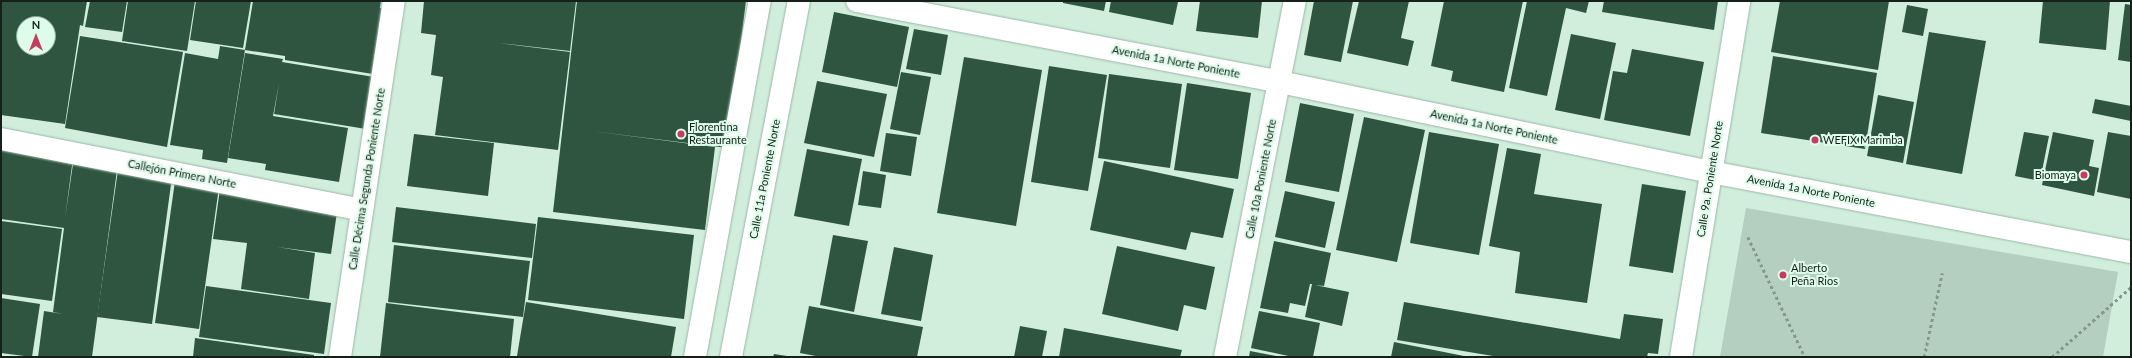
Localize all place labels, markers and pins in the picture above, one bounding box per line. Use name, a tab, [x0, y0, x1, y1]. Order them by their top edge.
place label: Florentina Restaurante	[689, 121, 747, 147]
marker: Florentina Restaurante	[676, 129, 686, 139]
place label: WEFIX Marimba	[1823, 133, 1903, 147]
marker: WEFIX Marimba	[1810, 135, 1820, 145]
place label: Biomaya	[2035, 168, 2076, 182]
marker: Biomaya	[2079, 170, 2089, 180]
place label: Alberto Peña Rios	[1791, 262, 1838, 288]
marker: Alberto Peña Rios	[1778, 270, 1788, 280]

